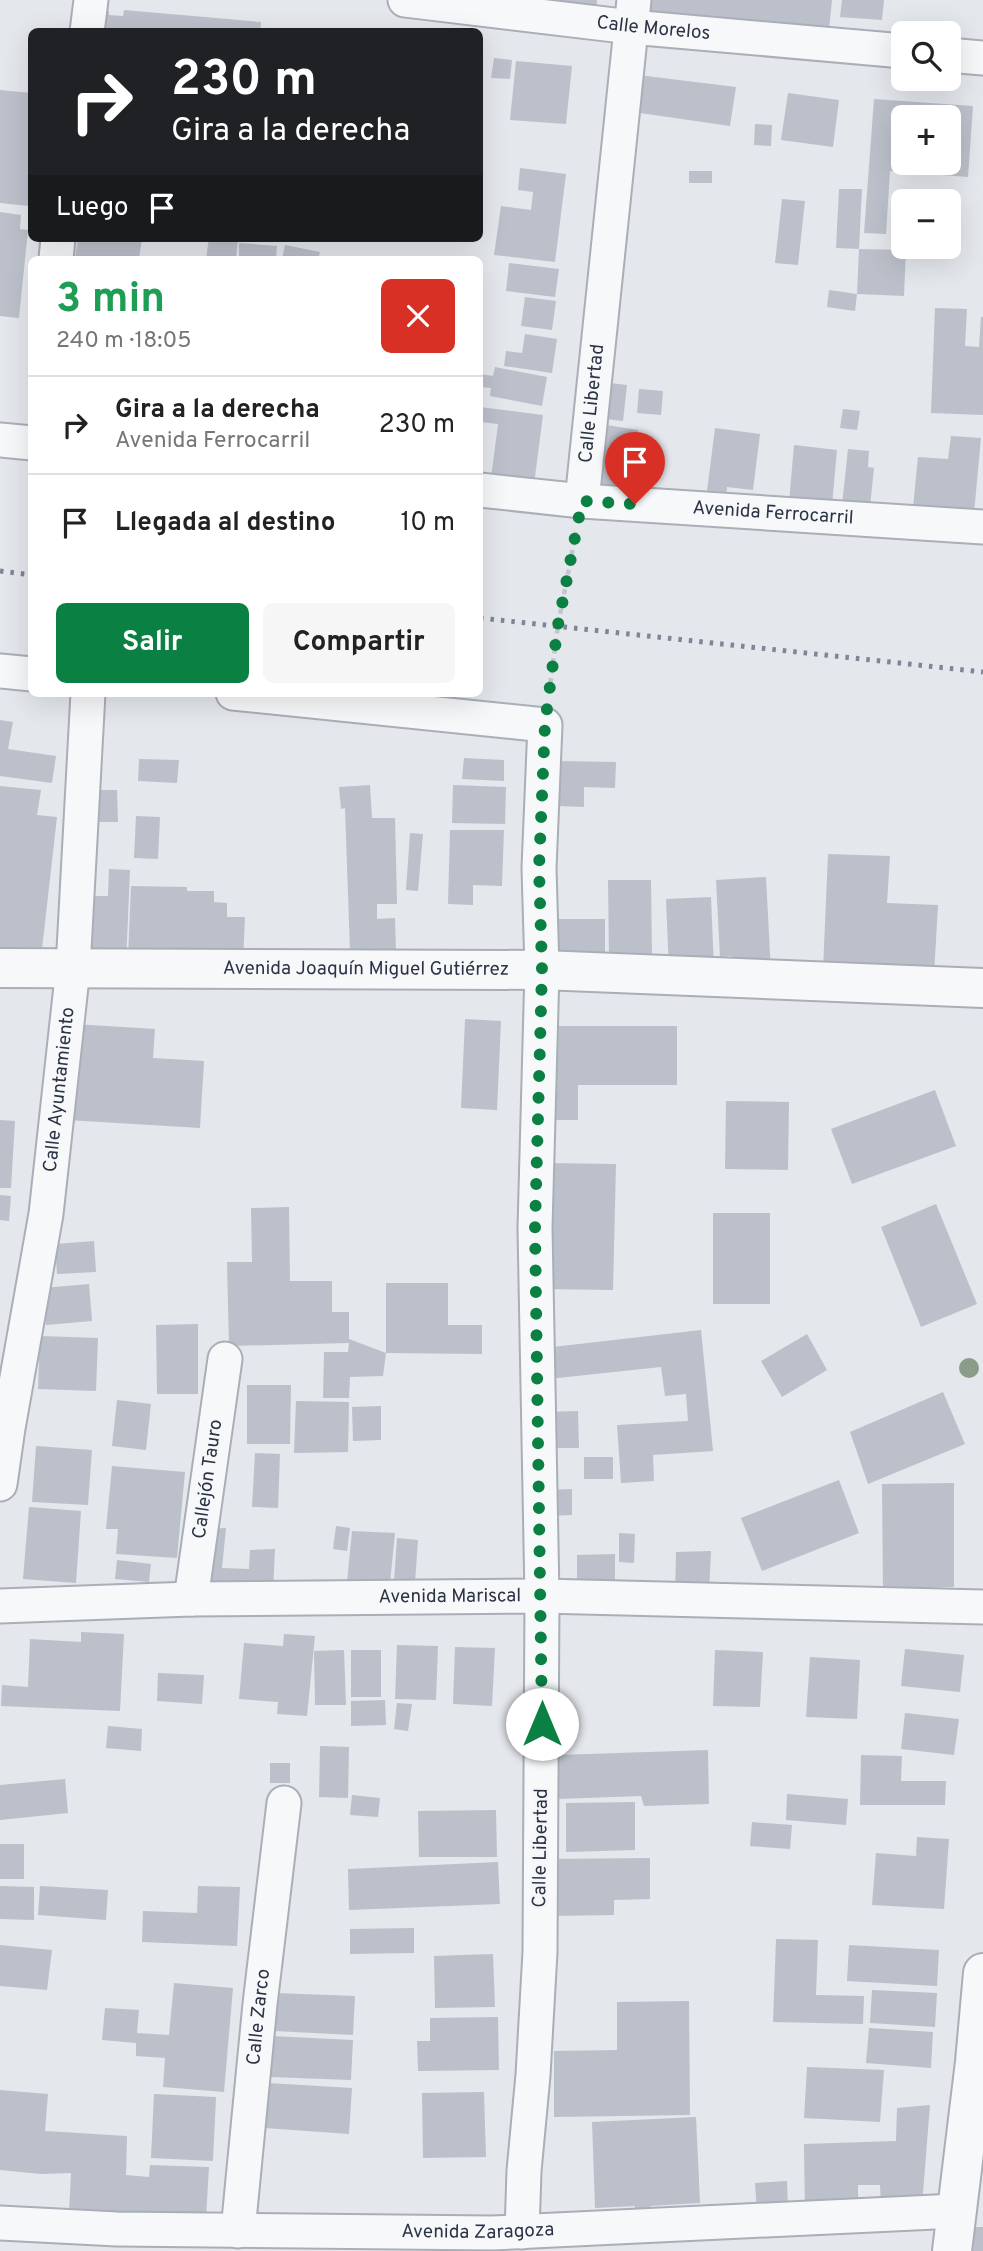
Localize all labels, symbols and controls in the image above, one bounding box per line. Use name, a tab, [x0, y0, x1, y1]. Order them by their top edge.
street label: Calle Morelos	[595, 11, 711, 46]
map controls	[891, 21, 961, 259]
button: search	[891, 21, 961, 91]
text: 230 m	[171, 51, 317, 113]
icon: right	[56, 56, 147, 147]
button: +	[891, 105, 961, 175]
text: Gira a la derecha	[171, 112, 410, 152]
icon: arrive	[143, 189, 181, 227]
button: −	[891, 189, 961, 259]
text: Luego	[56, 192, 129, 225]
text: 3 min	[56, 274, 165, 327]
button: close	[381, 279, 455, 353]
text: 240 m · 18:05	[56, 327, 191, 356]
street label: Calle Libertad	[574, 343, 610, 464]
text: Gira a la derecha	[115, 394, 320, 427]
icon: right	[56, 406, 94, 444]
text: 230 m	[379, 409, 455, 442]
text: Avenida Ferrocarril	[115, 427, 310, 456]
pin	[605, 432, 665, 504]
icon: arrive	[616, 443, 654, 481]
street label: Avenida Ferrocarril	[692, 496, 854, 531]
icon: arrive	[56, 504, 94, 542]
text: Llegada al destino	[115, 507, 335, 540]
text: 10 m	[400, 507, 455, 540]
button: Salir	[56, 603, 249, 683]
button: Compartir	[263, 603, 455, 683]
street label: Avenida Joaquín Miguel Gutiérrez	[223, 957, 509, 982]
street label: Calle Ayuntamiento	[39, 1006, 81, 1174]
street label: Callejón Tauro	[188, 1418, 228, 1541]
street label: Avenida Mariscal	[378, 1584, 521, 1609]
position arrow	[505, 1687, 579, 1761]
street label: Calle Libertad	[528, 1788, 554, 1908]
street label: Calle Zarco	[242, 1968, 276, 2066]
street label: Avenida Zaragoza	[401, 2218, 555, 2245]

